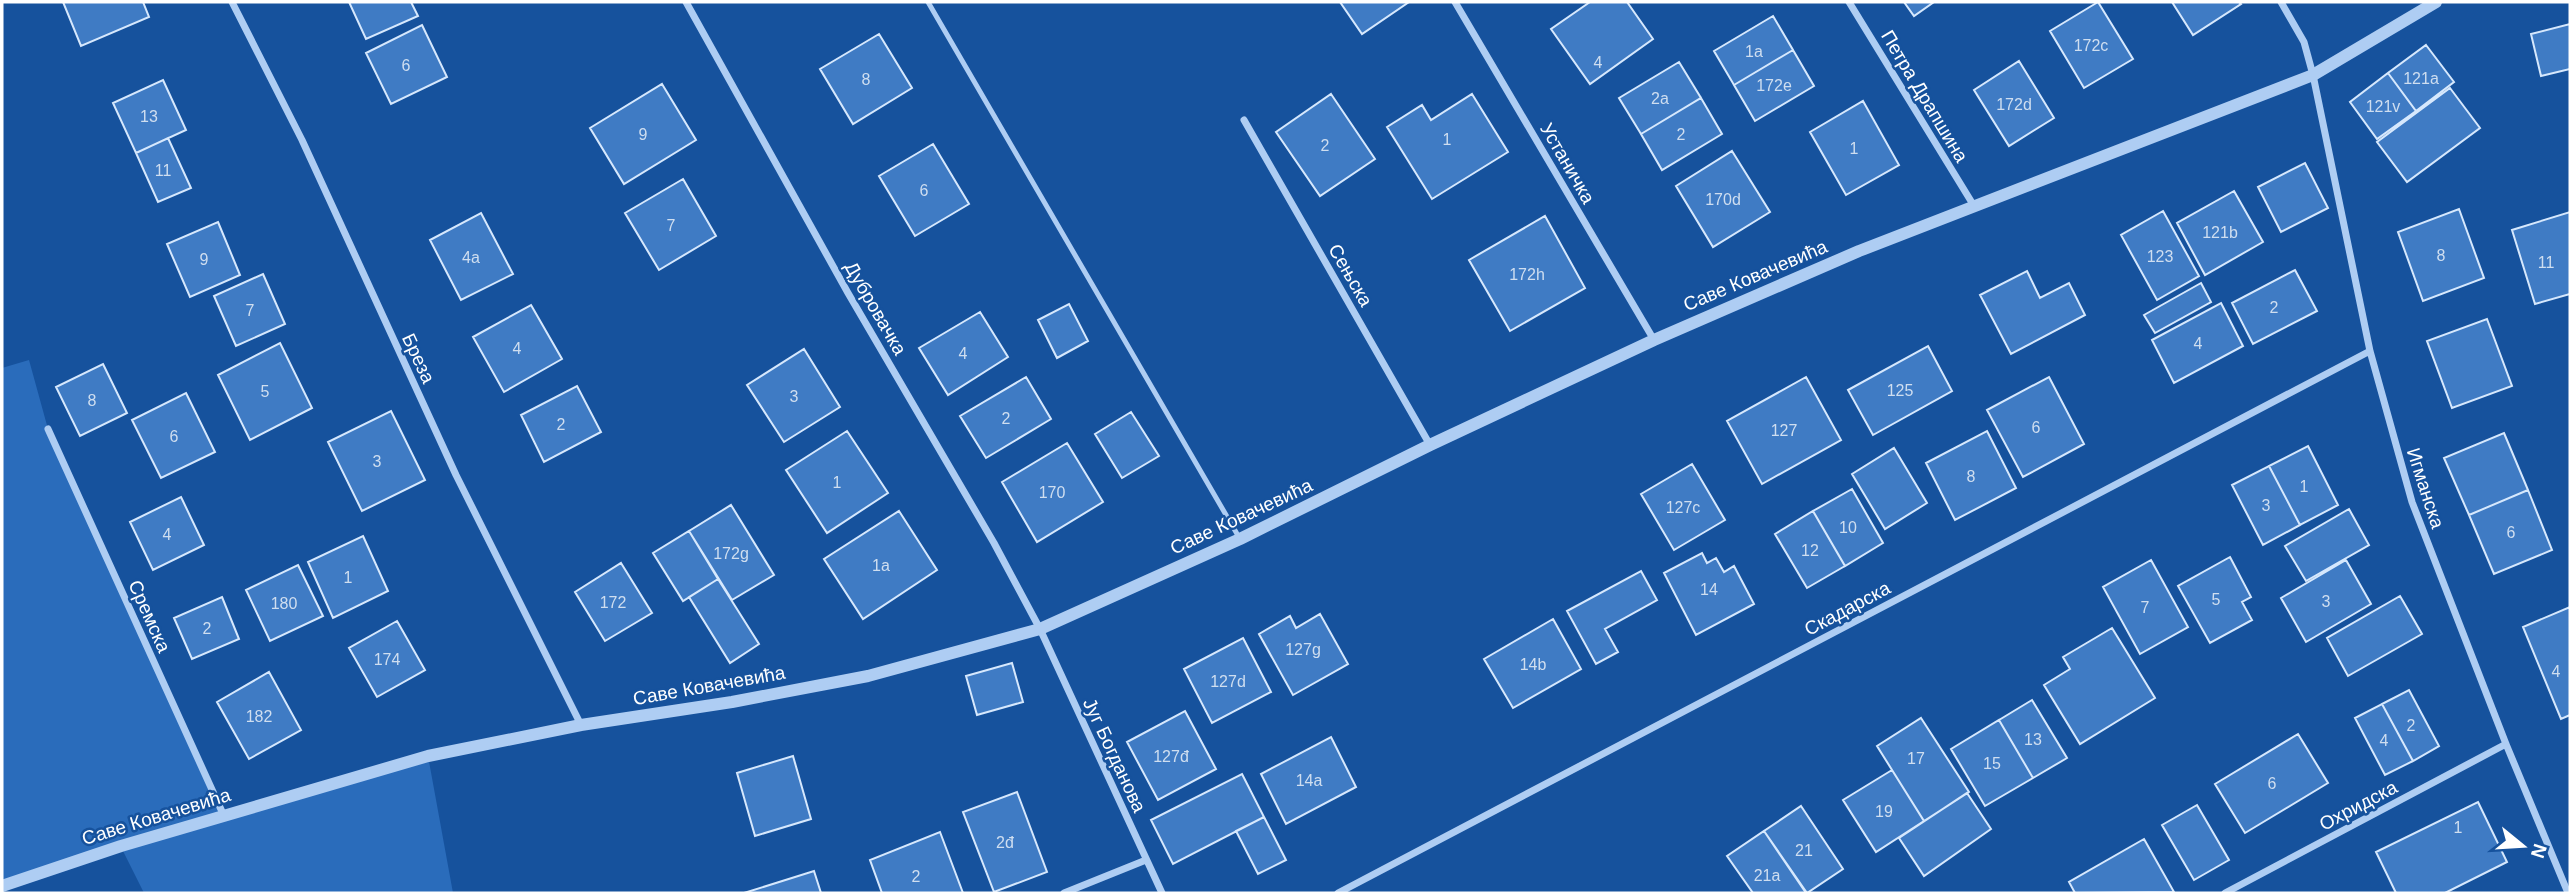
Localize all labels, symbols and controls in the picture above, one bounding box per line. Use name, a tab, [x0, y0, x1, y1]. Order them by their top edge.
street label: Петра Драпшина	[1877, 27, 1972, 166]
house number: 172c	[2074, 37, 2108, 54]
house number: 1a	[1745, 43, 1763, 60]
house number: 4	[1594, 54, 1603, 71]
house number: 6	[402, 57, 411, 74]
house number: 121a	[2403, 70, 2439, 87]
house number: 8	[862, 71, 871, 88]
house number: 172e	[1756, 77, 1792, 94]
house number: 2a	[1651, 90, 1669, 107]
house number: 172d	[1996, 96, 2032, 113]
house number: 121v	[2366, 98, 2400, 115]
house number: 13	[140, 108, 158, 125]
street label: Устаничка	[1536, 119, 1599, 208]
house number: 9	[639, 126, 648, 143]
house number: 2	[1677, 126, 1686, 143]
house number: 1	[1443, 131, 1452, 148]
house number: 2	[1321, 137, 1330, 154]
house number: 1	[1850, 140, 1859, 157]
house number: 11	[155, 162, 171, 179]
house number: 6	[920, 182, 929, 199]
house number: 170d	[1705, 191, 1741, 208]
house number: 7	[667, 217, 676, 234]
house number: 121b	[2202, 224, 2238, 241]
street label: Саве Ковачевића	[1680, 236, 1831, 315]
street label: Сењска	[1324, 240, 1377, 311]
house number: 8	[2437, 247, 2446, 264]
house number: 123	[2147, 248, 2173, 265]
house number: 4a	[462, 249, 480, 266]
house number: 9	[200, 251, 209, 268]
house number: 11	[2538, 254, 2554, 271]
street label: Дубровачка	[840, 258, 911, 359]
house number: 172h	[1509, 266, 1545, 283]
house number: 2	[2270, 299, 2279, 316]
house number: 7	[246, 302, 255, 319]
street label: Бреза	[398, 330, 439, 387]
house number: 4	[2194, 335, 2203, 352]
house number: 4	[513, 340, 522, 357]
house number: 4	[959, 345, 968, 362]
house number: 125	[1887, 382, 1913, 399]
house number: 5	[261, 383, 270, 400]
house number: 3	[790, 388, 799, 405]
house number: 8	[88, 392, 97, 409]
house number: 2	[1002, 410, 1011, 427]
house number: 2	[557, 416, 566, 433]
house number: 6	[2032, 419, 2041, 436]
house number: 127	[1771, 422, 1797, 439]
house number: 6	[170, 428, 179, 445]
street label: Игманска	[2403, 445, 2449, 532]
house number: 3	[373, 453, 382, 470]
house number: 8	[1967, 468, 1976, 485]
house number: 1	[833, 474, 842, 491]
street label: Саве Ковачевића	[1167, 474, 1316, 559]
house number: 1	[2300, 478, 2309, 495]
house number: 170	[1039, 484, 1065, 501]
house number: 3	[2262, 497, 2271, 514]
house number: 127c	[1666, 499, 1700, 516]
house number: 10	[1839, 519, 1857, 536]
house number: 6	[2507, 524, 2516, 541]
house number: 4	[163, 526, 172, 543]
house number: 12	[1801, 542, 1819, 559]
house number: 172g	[713, 545, 749, 562]
house number: 1a	[872, 557, 890, 574]
house number: 1	[344, 569, 353, 586]
street label: Сремска	[124, 577, 175, 656]
street label: Скадарска	[1801, 577, 1894, 640]
house number: 14	[1700, 581, 1718, 598]
house number: 5	[2212, 591, 2221, 608]
house number: 3	[2322, 593, 2331, 610]
house number: 172	[600, 594, 626, 611]
house number: 180	[271, 595, 297, 612]
house number: 7	[2141, 599, 2150, 616]
house number: 2	[203, 620, 212, 637]
house number: 127g	[1285, 641, 1321, 658]
house number: 174	[374, 651, 400, 668]
house number: 14b	[1520, 656, 1546, 673]
street label: Саве Ковачевића	[631, 662, 787, 709]
house number: 4	[2552, 663, 2561, 680]
house number: 127d	[1210, 673, 1246, 690]
street label: Југ Богданова	[1079, 695, 1150, 816]
house number: 182	[246, 708, 272, 725]
house number: 2	[2407, 717, 2416, 734]
house number: 13	[2024, 731, 2042, 748]
house number: 4	[2380, 732, 2389, 749]
house number: 127đ	[1153, 748, 1189, 765]
house number: 17	[1907, 750, 1925, 767]
house number: 15	[1983, 755, 2001, 772]
house number: 14a	[1296, 772, 1322, 789]
house number: 6	[2268, 775, 2277, 792]
street label: Охридска	[2316, 776, 2401, 835]
street label: Саве Ковачевића	[79, 784, 233, 849]
house number: 19	[1875, 803, 1893, 820]
north arrow	[2488, 811, 2558, 881]
house number: 1	[2454, 819, 2463, 836]
house number: 2đ	[996, 834, 1014, 851]
text: N	[2527, 841, 2551, 861]
house number: 21	[1795, 842, 1813, 859]
house number: 21a	[1754, 867, 1780, 884]
house number: 2	[912, 868, 921, 885]

